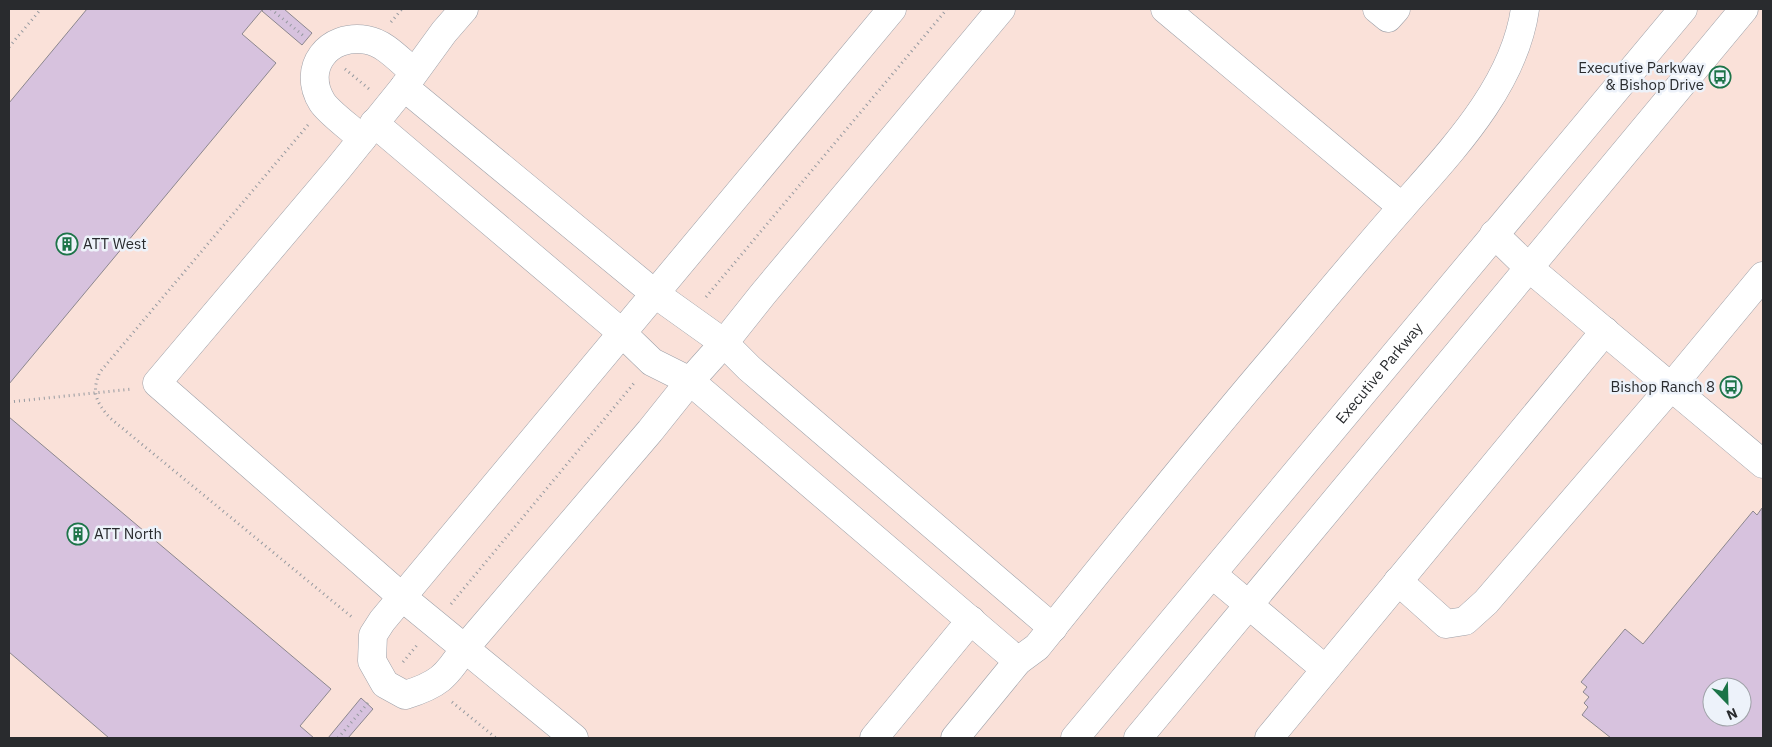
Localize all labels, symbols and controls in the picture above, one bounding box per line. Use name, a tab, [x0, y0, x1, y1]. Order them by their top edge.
place label: Executive Parkway & Bishop Drive	[1578, 58, 1705, 94]
bus stop icon: Executive Parkway & Bishop Drive	[1708, 65, 1732, 89]
building icon: ATT West	[55, 232, 79, 256]
place label: ATT West	[83, 234, 147, 253]
street label: Executive Parkway	[1331, 318, 1427, 427]
bus stop icon: Bishop Ranch 8	[1719, 375, 1743, 399]
place label: Bishop Ranch 8	[1610, 377, 1715, 396]
building icon: ATT North	[66, 522, 90, 546]
place label: ATT North	[94, 524, 162, 543]
north arrow	[1702, 677, 1752, 727]
text: N	[1724, 704, 1740, 724]

